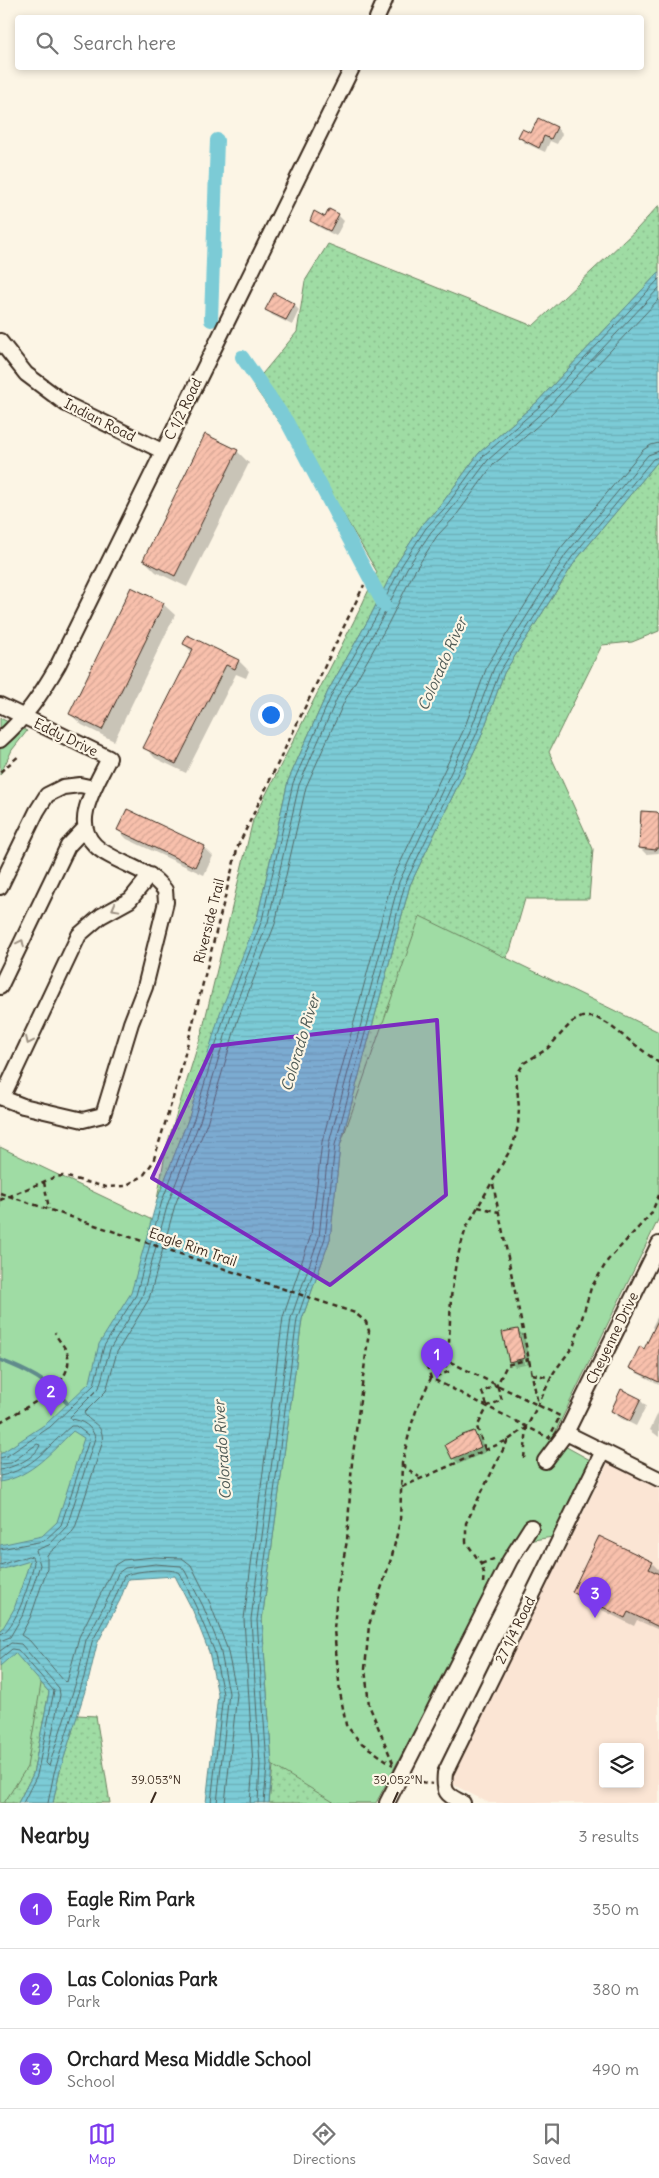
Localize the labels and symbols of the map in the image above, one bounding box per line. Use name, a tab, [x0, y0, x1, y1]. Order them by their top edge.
street label: C 1/2 Road	[160, 375, 206, 443]
street label: Indian Road	[61, 394, 139, 446]
water label: Colorado River	[413, 613, 472, 713]
your location	[258, 702, 284, 728]
street label: Eddy Drive	[31, 714, 101, 760]
street label: Riverside Trail	[190, 877, 228, 965]
one-way arrow	[111, 902, 120, 912]
one-way arrow	[15, 939, 25, 948]
water label: Colorado River	[276, 991, 324, 1093]
one-way arrow	[24, 1036, 35, 1045]
street label: Eagle Rim Trail	[147, 1224, 239, 1270]
street label: Cheyenne Drive	[582, 1289, 642, 1387]
pin: 1	[421, 1338, 453, 1379]
pin: 2	[35, 1375, 67, 1416]
water label: Colorado River	[209, 1398, 235, 1500]
pin: 3	[579, 1577, 611, 1618]
street label: 27 1/4 Road	[491, 1593, 539, 1667]
text: 39.053°N	[131, 1772, 181, 1787]
text: 39.052°N	[373, 1772, 423, 1787]

